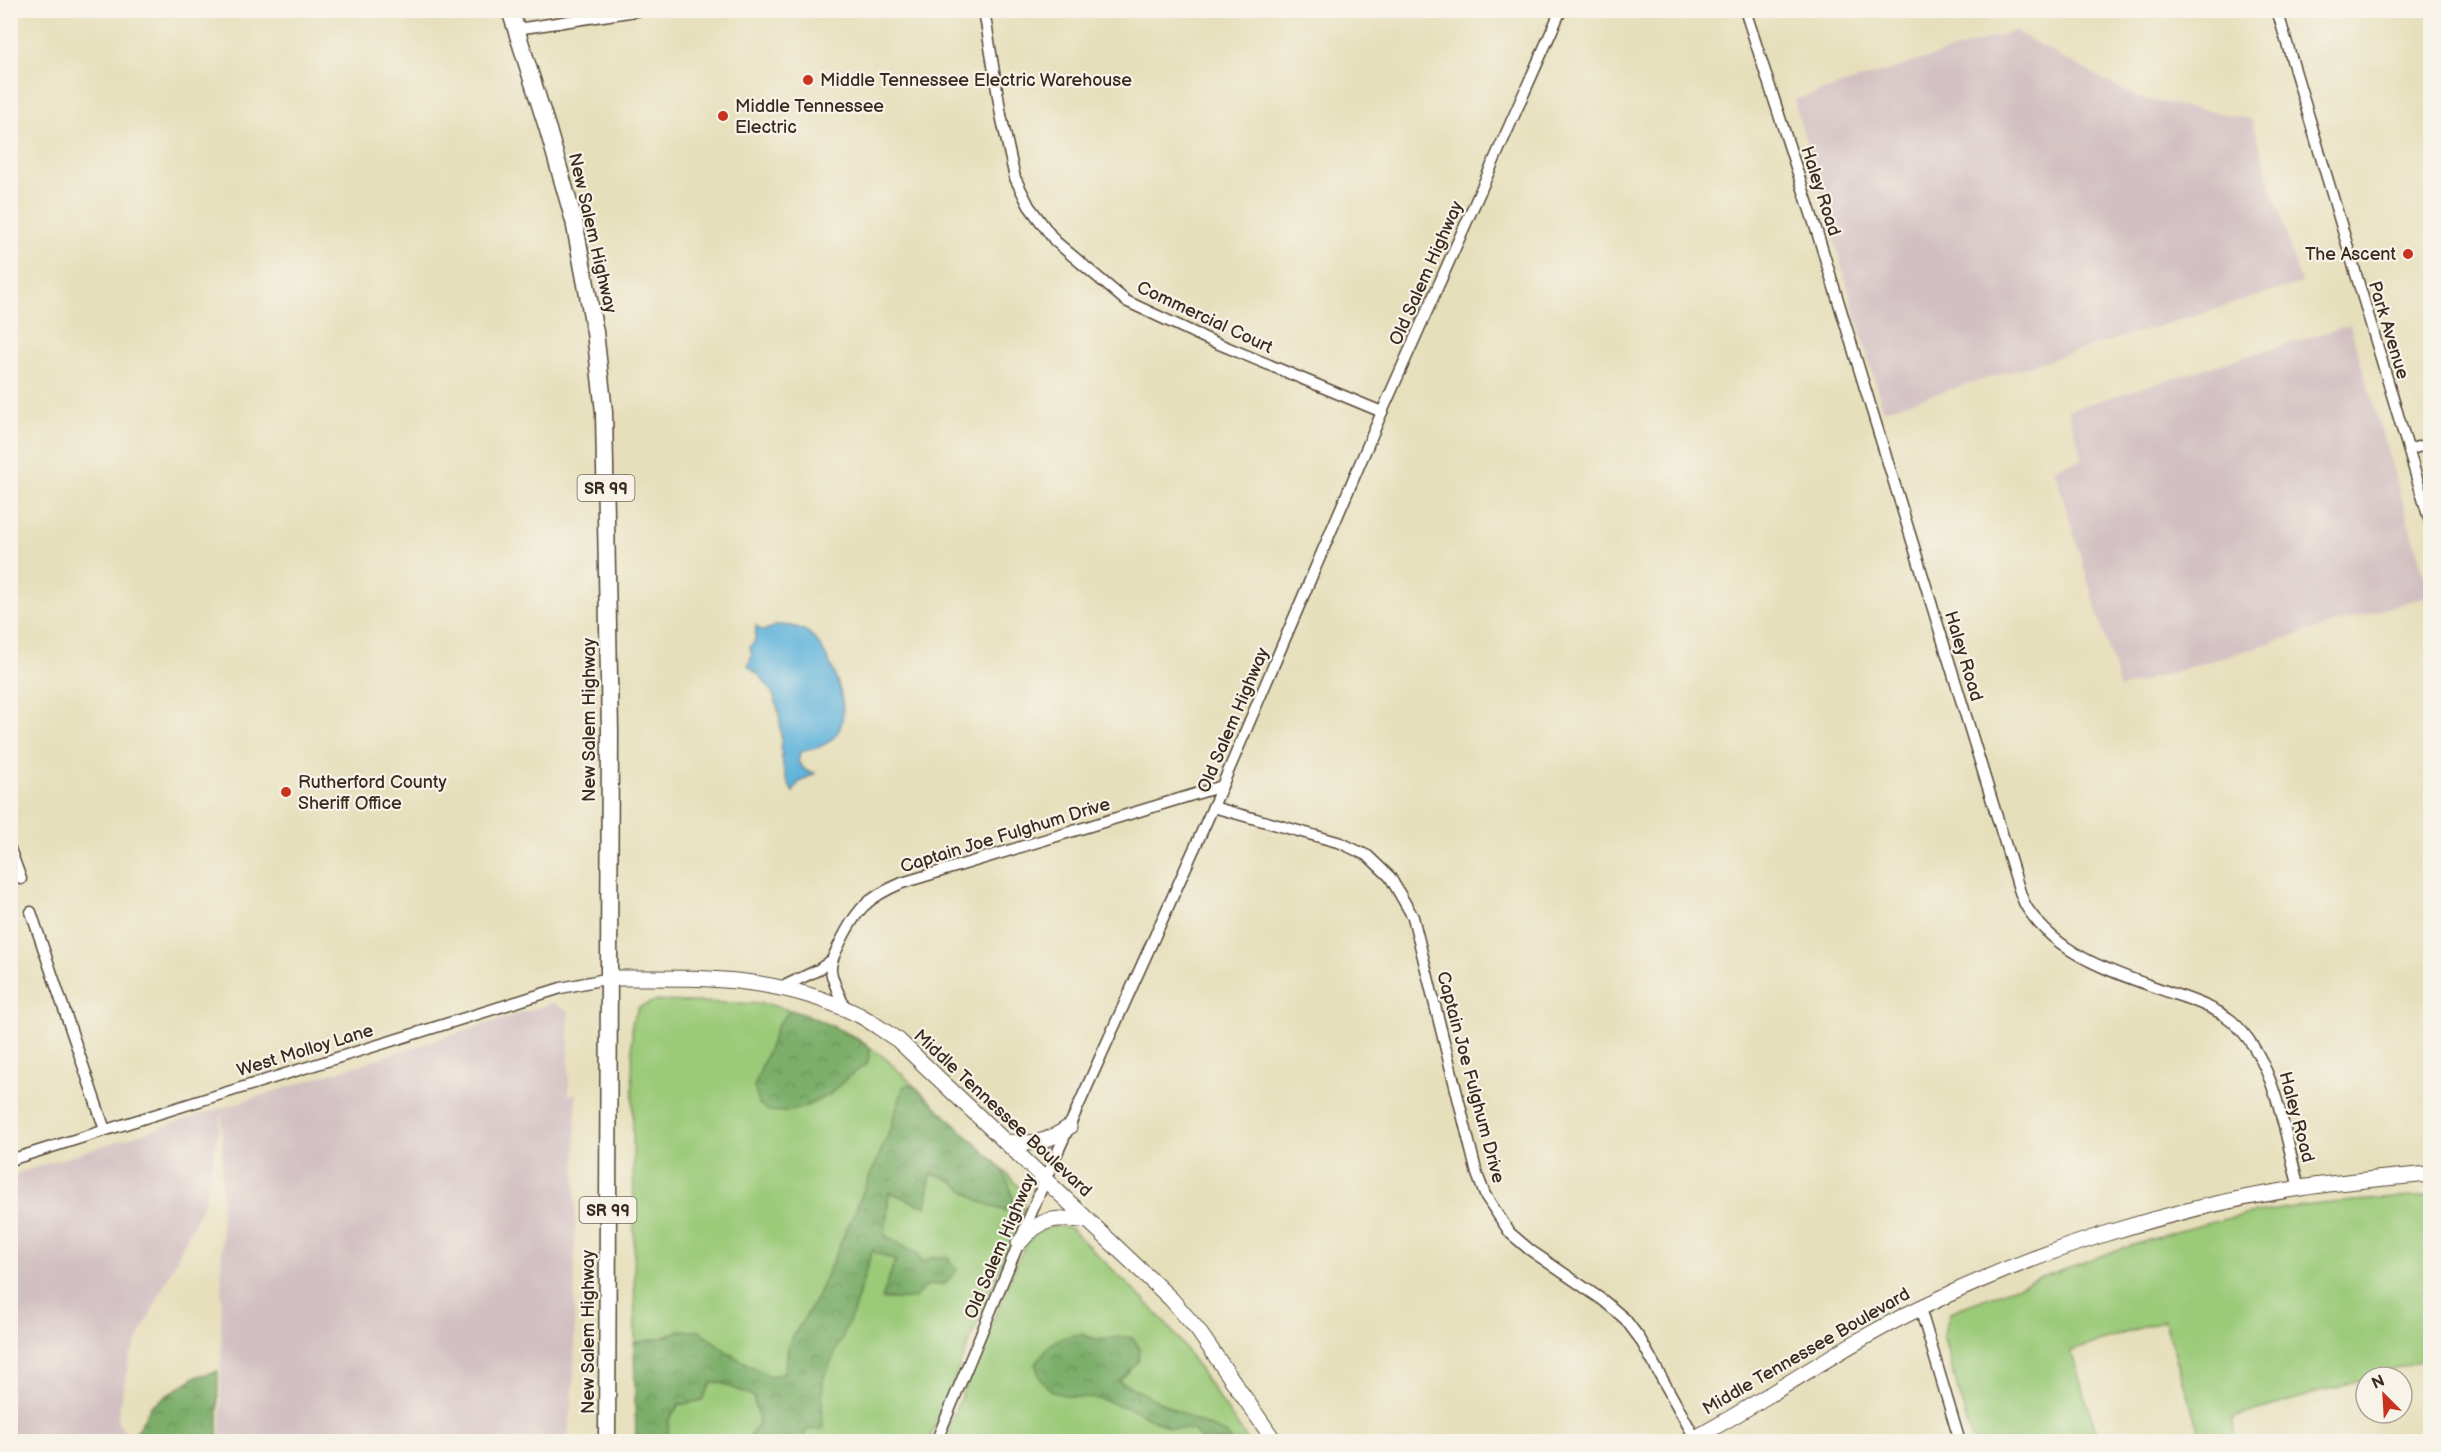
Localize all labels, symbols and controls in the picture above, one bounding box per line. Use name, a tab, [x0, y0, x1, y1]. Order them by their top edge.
place label: Middle Tennessee Electric Warehouse	[820, 70, 1132, 91]
marker: Middle Tennessee Electric Warehouse	[801, 73, 815, 87]
place label: Middle Tennessee Electric	[735, 96, 884, 138]
marker: Middle Tennessee Electric	[716, 109, 730, 123]
street label: Haley Road	[1796, 144, 1845, 239]
street label: New Salem Highway	[564, 151, 621, 316]
street label: Old Salem Highway	[1385, 197, 1468, 349]
place label: The Ascent	[2305, 244, 2396, 265]
marker: The Ascent	[2401, 247, 2415, 261]
street label: Commercial Court	[1133, 277, 1277, 358]
street label: Park Avenue	[2364, 279, 2413, 382]
road number: SR 99	[578, 475, 634, 501]
street label: Haley Road	[1940, 609, 1987, 704]
street label: New Salem Highway	[579, 637, 600, 802]
street label: Old Salem Highway	[1193, 644, 1274, 796]
place label: Rutherford County Sheriff Office	[298, 772, 447, 814]
marker: Rutherford County Sheriff Office	[279, 785, 293, 799]
street label: Captain Joe Fulghum Drive	[898, 793, 1113, 877]
street label: Captain Joe Fulghum Drive	[1432, 969, 1509, 1186]
street label: West Molloy Lane	[234, 1020, 376, 1081]
street label: Middle Tennessee Boulevard	[909, 1025, 1096, 1201]
street label: Haley Road	[2274, 1069, 2319, 1165]
street label: Old Salem Highway	[960, 1170, 1041, 1322]
road number: SR 99	[580, 1197, 636, 1223]
street label: New Salem Highway	[578, 1249, 599, 1414]
street label: Middle Tennessee Boulevard	[1699, 1283, 1914, 1419]
north arrow	[2354, 1365, 2414, 1425]
text: N	[2369, 1372, 2388, 1394]

